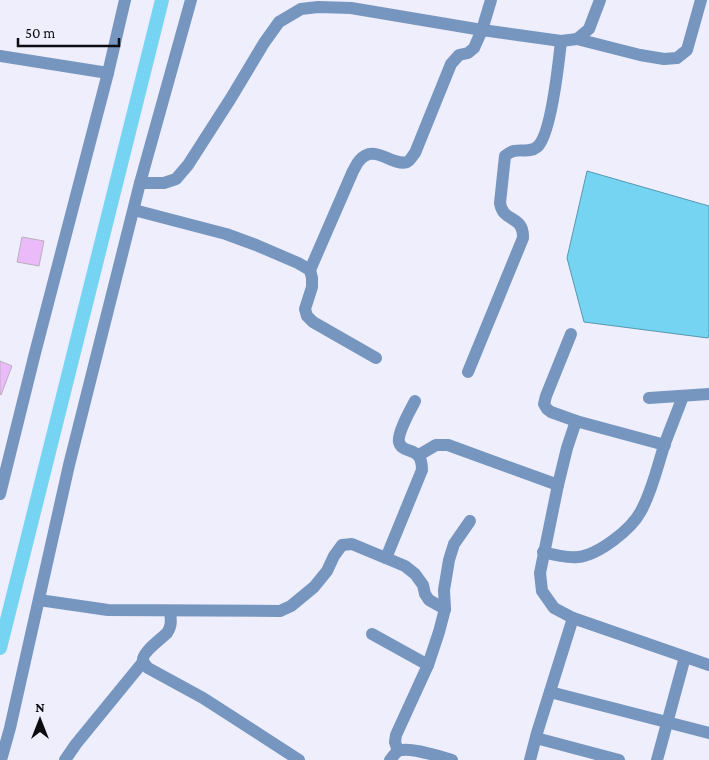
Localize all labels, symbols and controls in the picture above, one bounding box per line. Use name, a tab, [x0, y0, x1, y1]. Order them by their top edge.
scale bar	[18, 15, 119, 47]
text: 50 m	[25, 25, 55, 41]
north arrow	[15, 695, 65, 745]
text: N	[35, 699, 45, 715]

